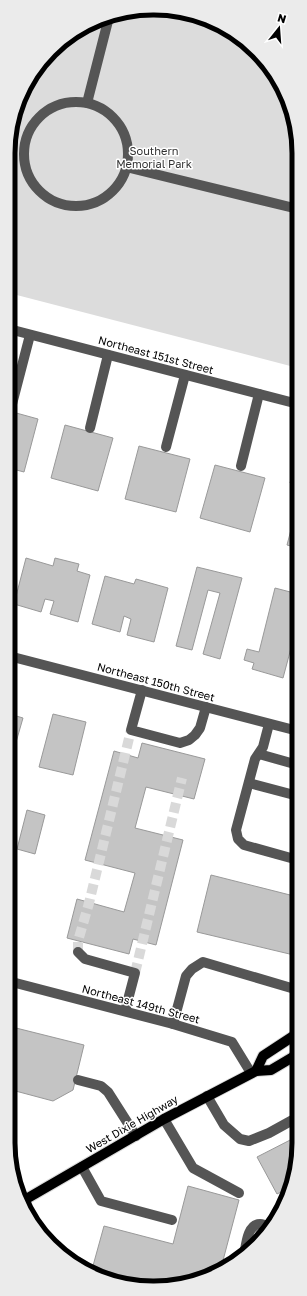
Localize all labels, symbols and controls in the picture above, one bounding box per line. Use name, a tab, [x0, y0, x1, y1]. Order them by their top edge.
north arrow	[259, 8, 299, 48]
text: N	[276, 11, 288, 25]
park label: Southern Memorial Park	[116, 144, 192, 170]
street label: Northeast 151st Street	[97, 333, 215, 376]
street label: Northeast 150th Street	[96, 660, 216, 703]
street label: Northeast 149th Street	[81, 982, 201, 1026]
street label: West Dixie Highway	[84, 1092, 180, 1155]

